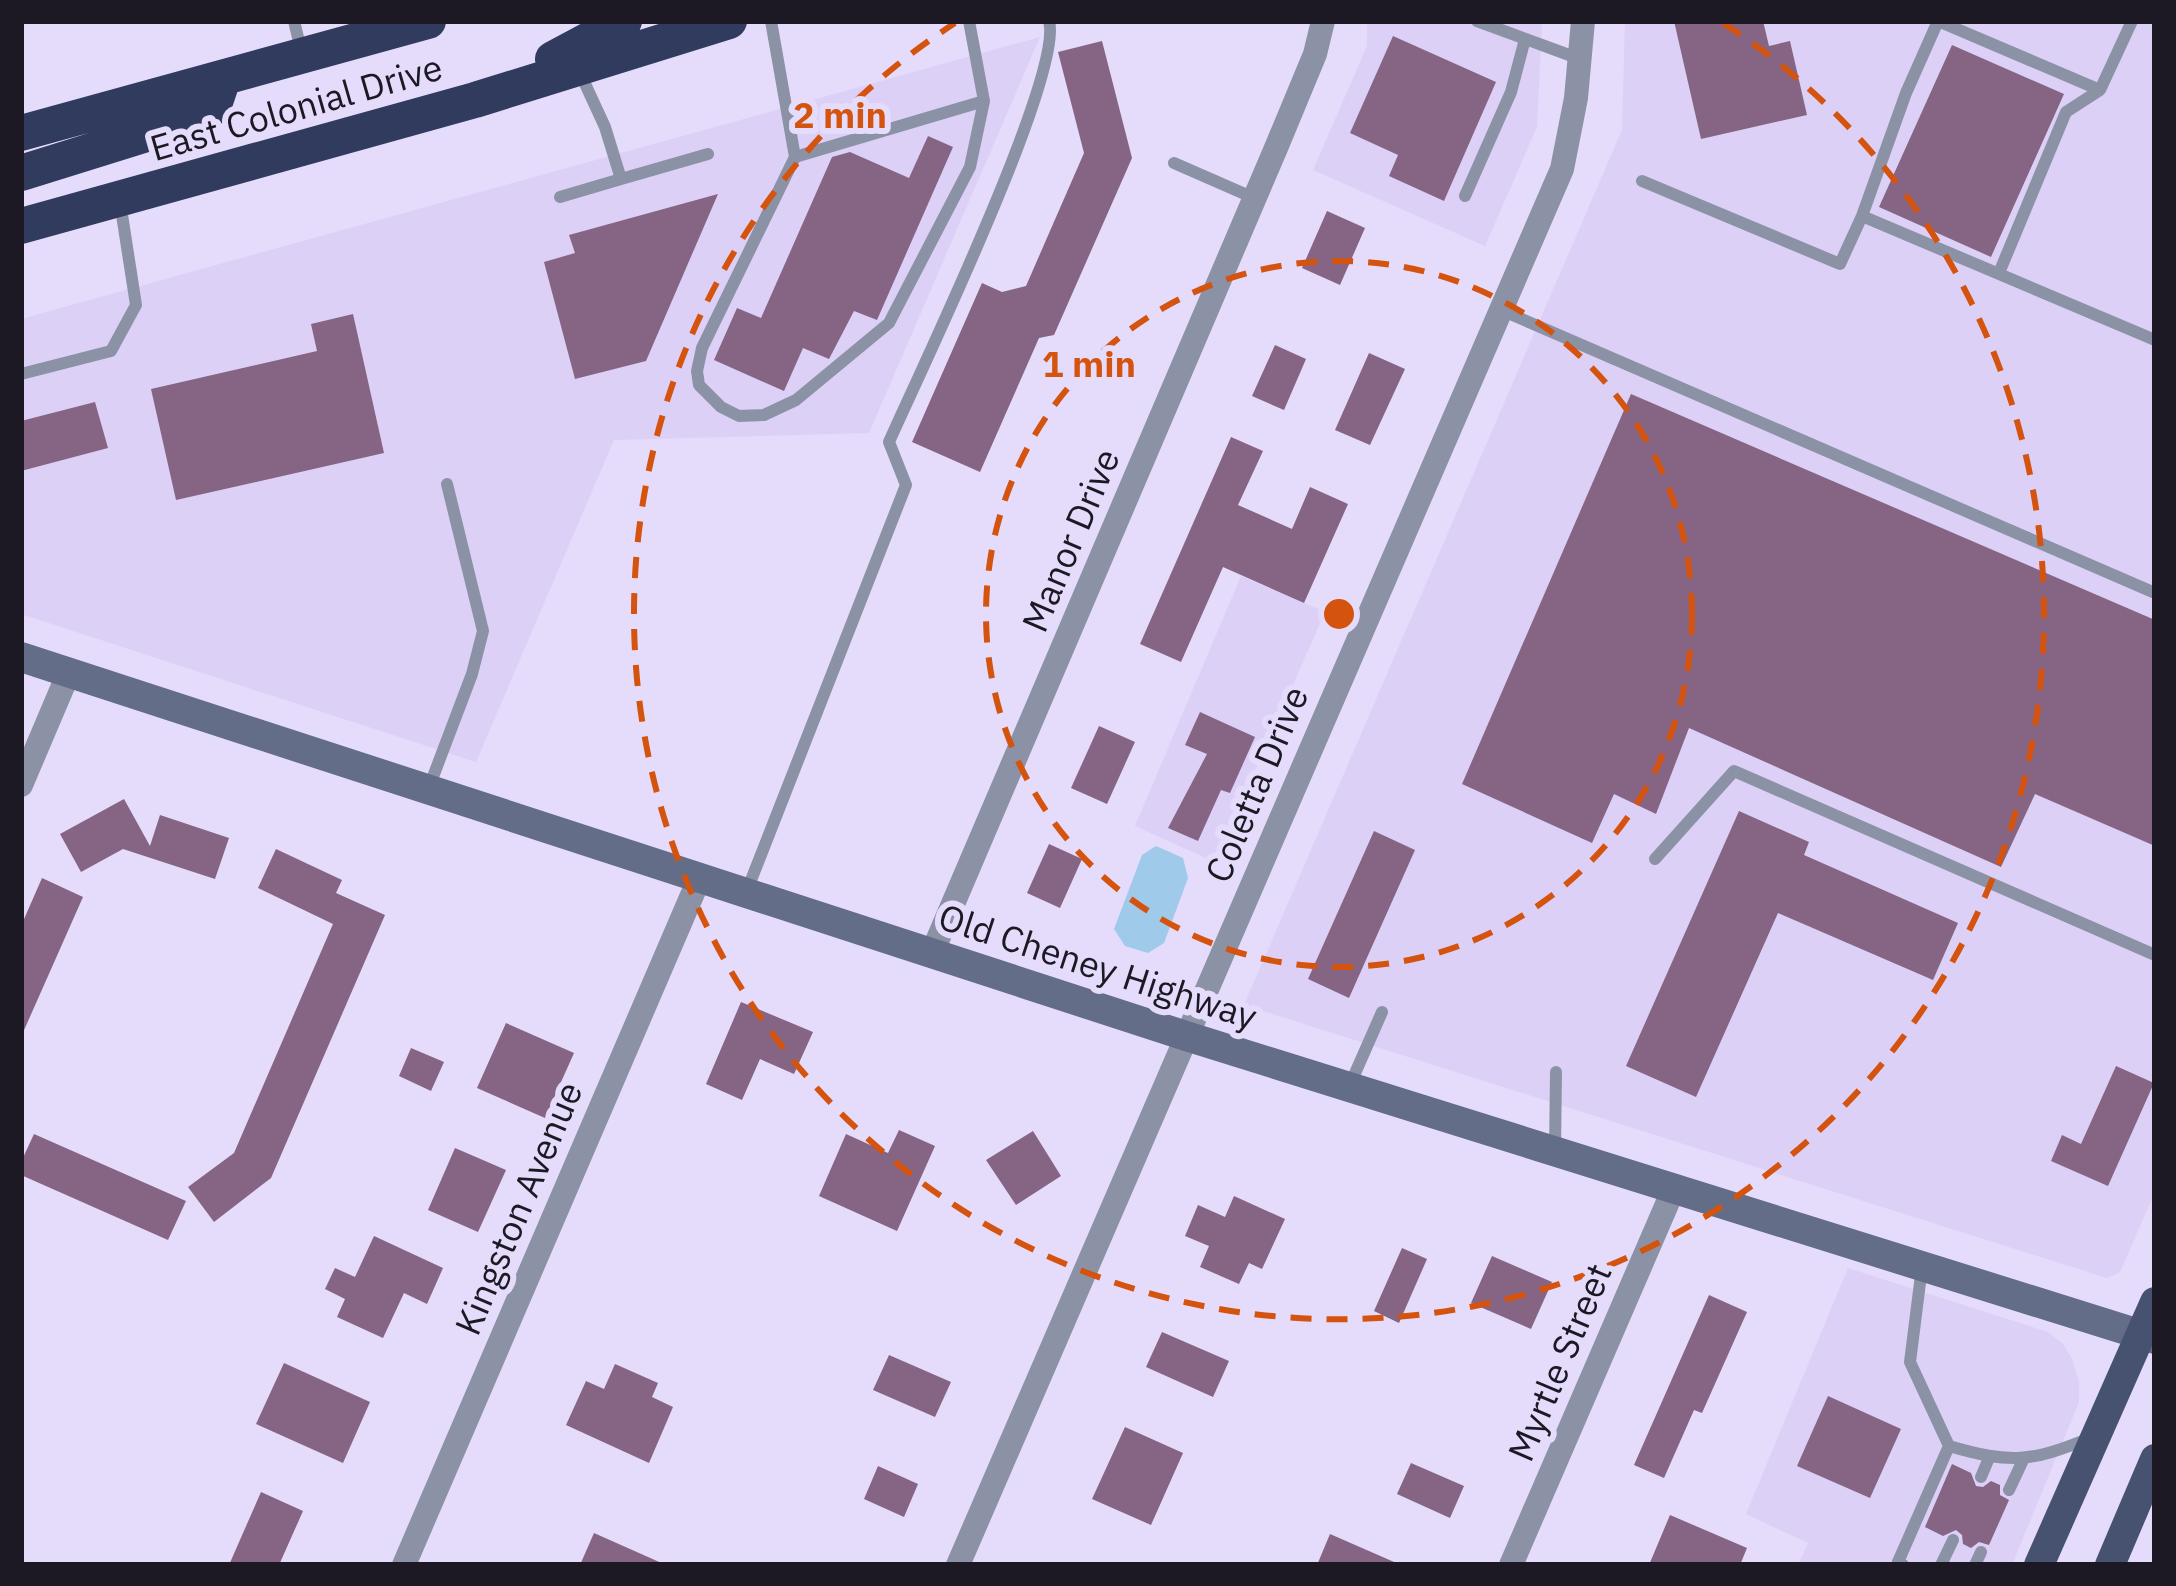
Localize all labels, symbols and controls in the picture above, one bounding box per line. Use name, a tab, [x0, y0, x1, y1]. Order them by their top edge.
street label: East Colonial Drive	[145, 43, 447, 171]
text: 2 min	[793, 91, 887, 138]
text: 1 min	[1042, 340, 1136, 387]
street label: Manor Drive	[1010, 441, 1130, 639]
centre of rings	[1318, 593, 1360, 635]
street label: Coletta Drive	[1194, 679, 1318, 889]
street label: Old Cheney Highway	[933, 892, 1263, 1040]
street label: Kingston Avenue	[444, 1074, 592, 1342]
street label: Myrtle Street	[1496, 1256, 1622, 1468]

